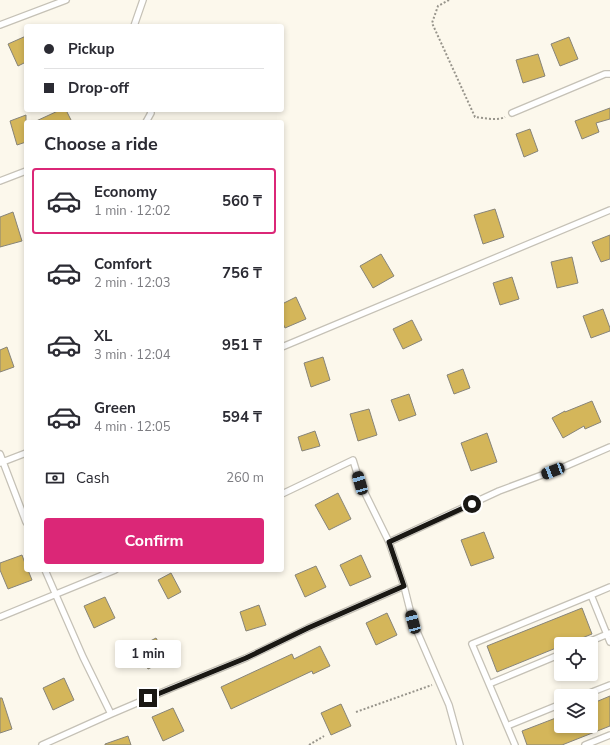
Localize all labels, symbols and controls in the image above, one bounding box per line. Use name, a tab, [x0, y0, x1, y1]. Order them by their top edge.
text: Pickup	[68, 39, 114, 59]
text: Drop-off	[68, 78, 129, 98]
text: Choose a ride	[44, 132, 158, 156]
text: Economy	[94, 182, 157, 202]
icon: car	[46, 183, 82, 219]
text: 560 ₸	[222, 191, 262, 211]
text: 1 min · 12:02	[94, 202, 170, 220]
text: Comfort	[94, 254, 151, 274]
icon: car	[46, 255, 82, 291]
text: 756 ₸	[222, 263, 262, 283]
text: 2 min · 12:03	[94, 274, 170, 292]
text: XL	[94, 326, 113, 346]
icon: car	[46, 327, 82, 363]
text: 951 ₸	[222, 335, 262, 355]
text: 3 min · 12:04	[94, 346, 170, 364]
text: Green	[94, 398, 136, 418]
icon: car	[46, 399, 82, 435]
text: 594 ₸	[222, 407, 262, 427]
text: 4 min · 12:05	[94, 418, 170, 436]
car	[540, 461, 566, 481]
icon: cash	[44, 467, 66, 489]
text: Cash	[76, 468, 110, 488]
text: 260 m	[226, 469, 264, 487]
car	[351, 470, 369, 496]
route start	[463, 495, 481, 513]
button: Confirm	[44, 518, 264, 564]
car	[404, 609, 422, 635]
map controls	[554, 637, 598, 733]
button: locate	[554, 637, 598, 681]
callout: 1 min	[115, 640, 181, 668]
text: 1 min	[131, 645, 165, 663]
route end	[139, 689, 157, 707]
button: layers	[554, 689, 598, 733]

